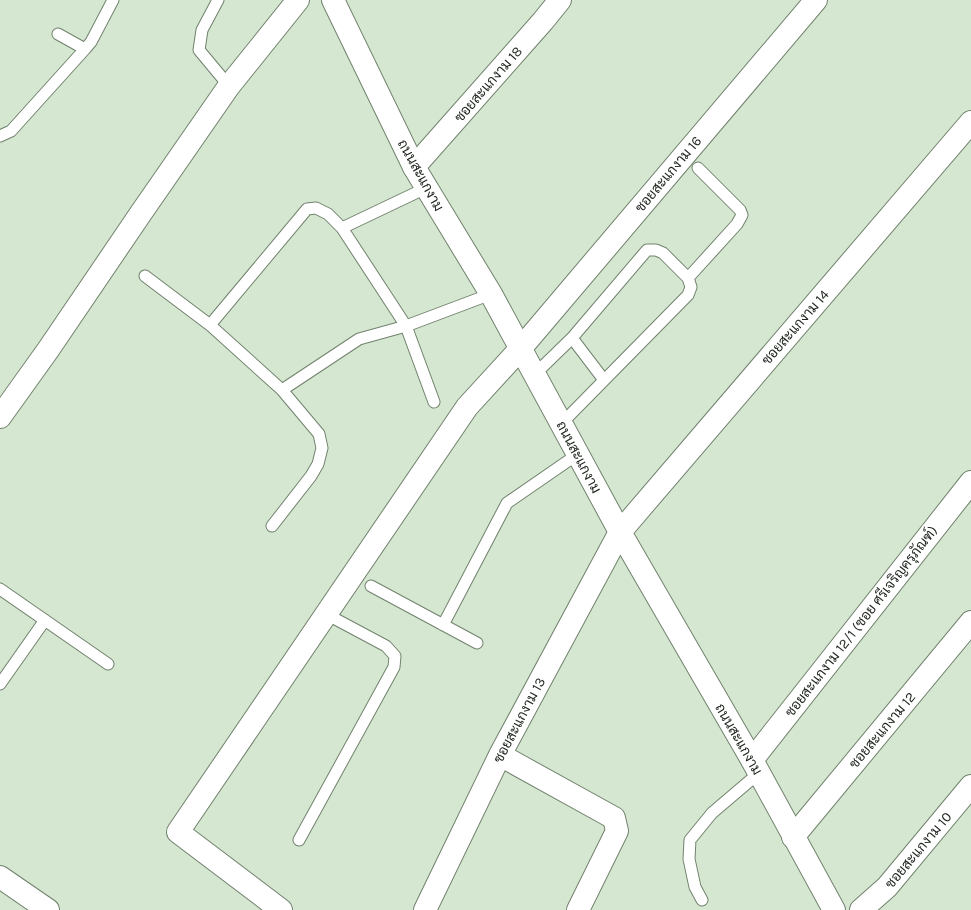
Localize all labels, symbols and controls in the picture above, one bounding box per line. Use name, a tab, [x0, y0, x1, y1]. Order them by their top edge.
street label: ซอยสะแกงาม 18	[451, 43, 526, 126]
street label: ซอยสะแกงาม 16	[632, 133, 705, 216]
street label: ถนนสะแกงาม	[394, 136, 447, 214]
street label: ซอยสะแกงาม 14	[758, 286, 833, 368]
street label: ถนนสะแกงาม	[552, 418, 605, 496]
street label: ซอยสะแกงาม 12/1 (ซอย ศรีเจริญครุภัณฑ์)	[781, 522, 942, 721]
street label: ซอยสะแกงาม 13	[490, 674, 549, 766]
street label: ซอยสะแกงาม 12	[846, 689, 919, 772]
street label: ถนนสะแกงาม	[711, 701, 766, 778]
street label: ซอยสะแกงาม 10	[881, 809, 955, 892]

